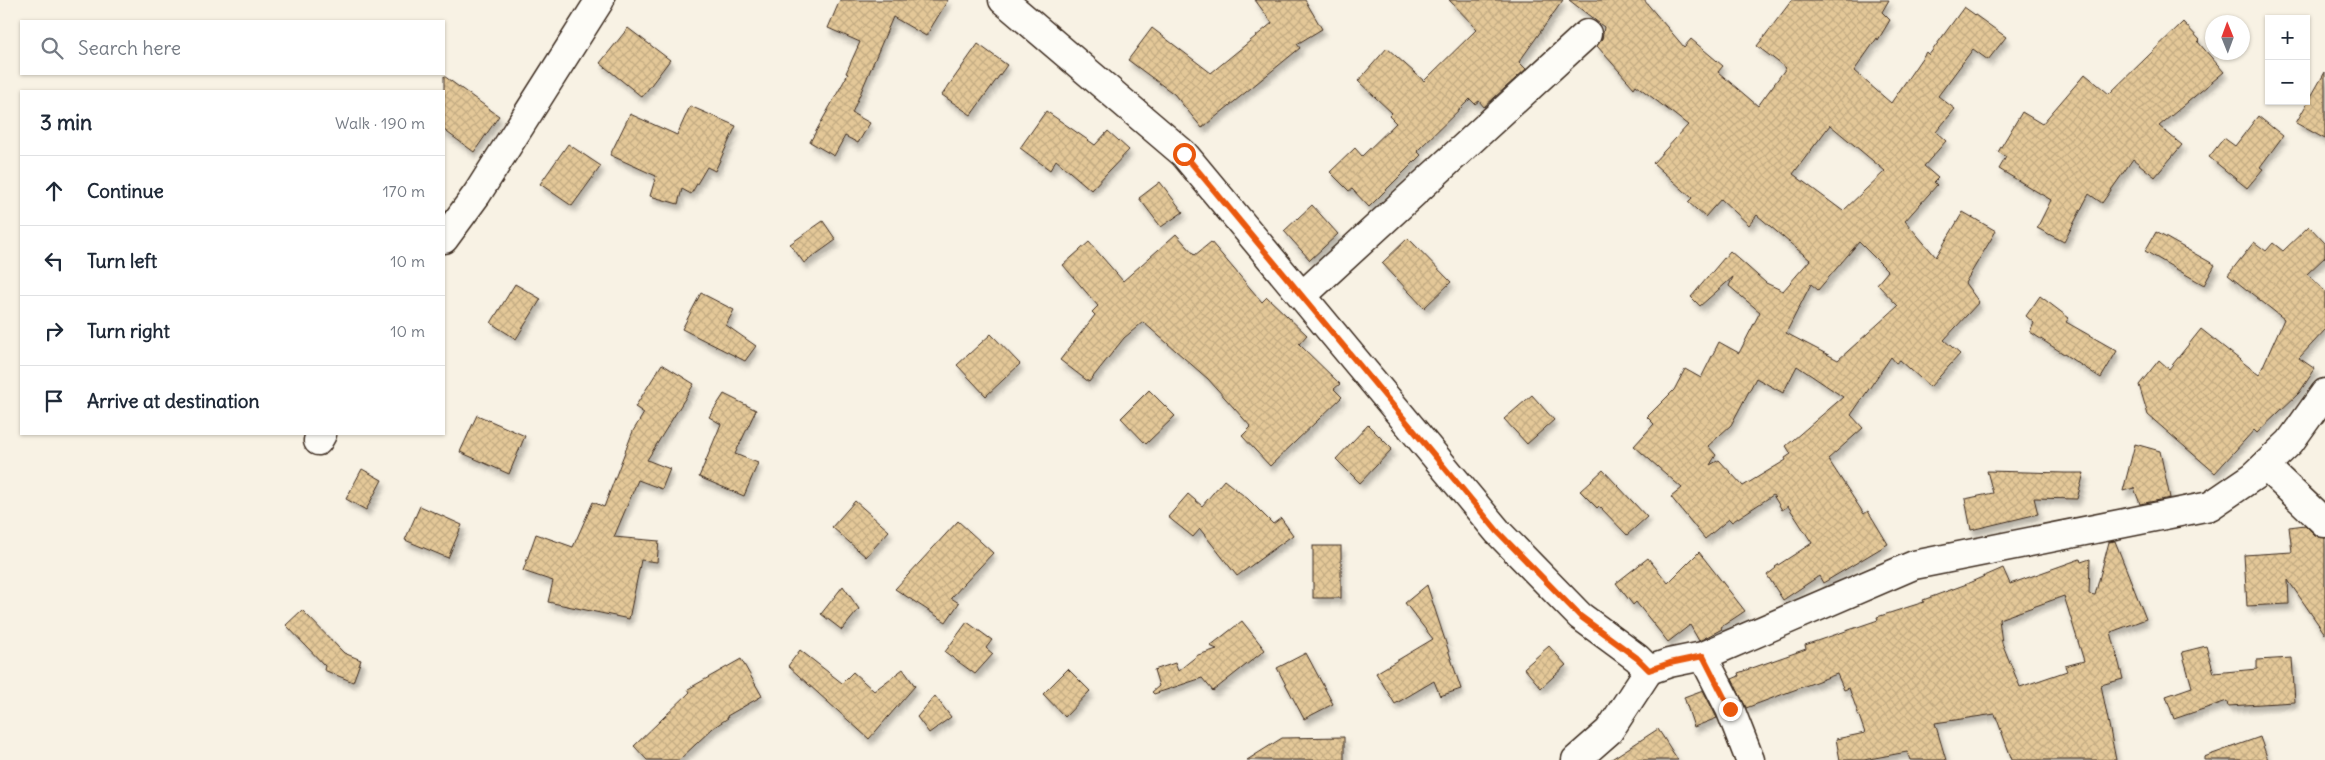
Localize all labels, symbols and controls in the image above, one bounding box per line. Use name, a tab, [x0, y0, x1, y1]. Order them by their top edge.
north arrow	[2205, 15, 2250, 60]
map controls	[2265, 15, 2310, 105]
button: +	[2265, 15, 2310, 60]
search box	[20, 20, 445, 75]
icon: search	[38, 34, 66, 62]
text: Search here	[78, 36, 181, 60]
button: −	[2265, 60, 2310, 105]
text: 3 min	[40, 109, 92, 136]
text: Walk · 190 m	[335, 113, 425, 133]
route start	[1173, 143, 1196, 166]
icon: ahead	[40, 177, 68, 205]
text: Continue	[87, 179, 164, 203]
text: 170 m	[382, 181, 425, 201]
icon: left	[40, 247, 68, 275]
text: Turn left	[87, 249, 157, 273]
text: 10 m	[390, 251, 425, 271]
icon: right	[40, 317, 68, 345]
text: Turn right	[87, 319, 170, 343]
text: 10 m	[390, 321, 425, 341]
icon: arrive	[40, 387, 68, 415]
text: Arrive at destination	[87, 389, 260, 413]
route end	[1719, 698, 1742, 721]

